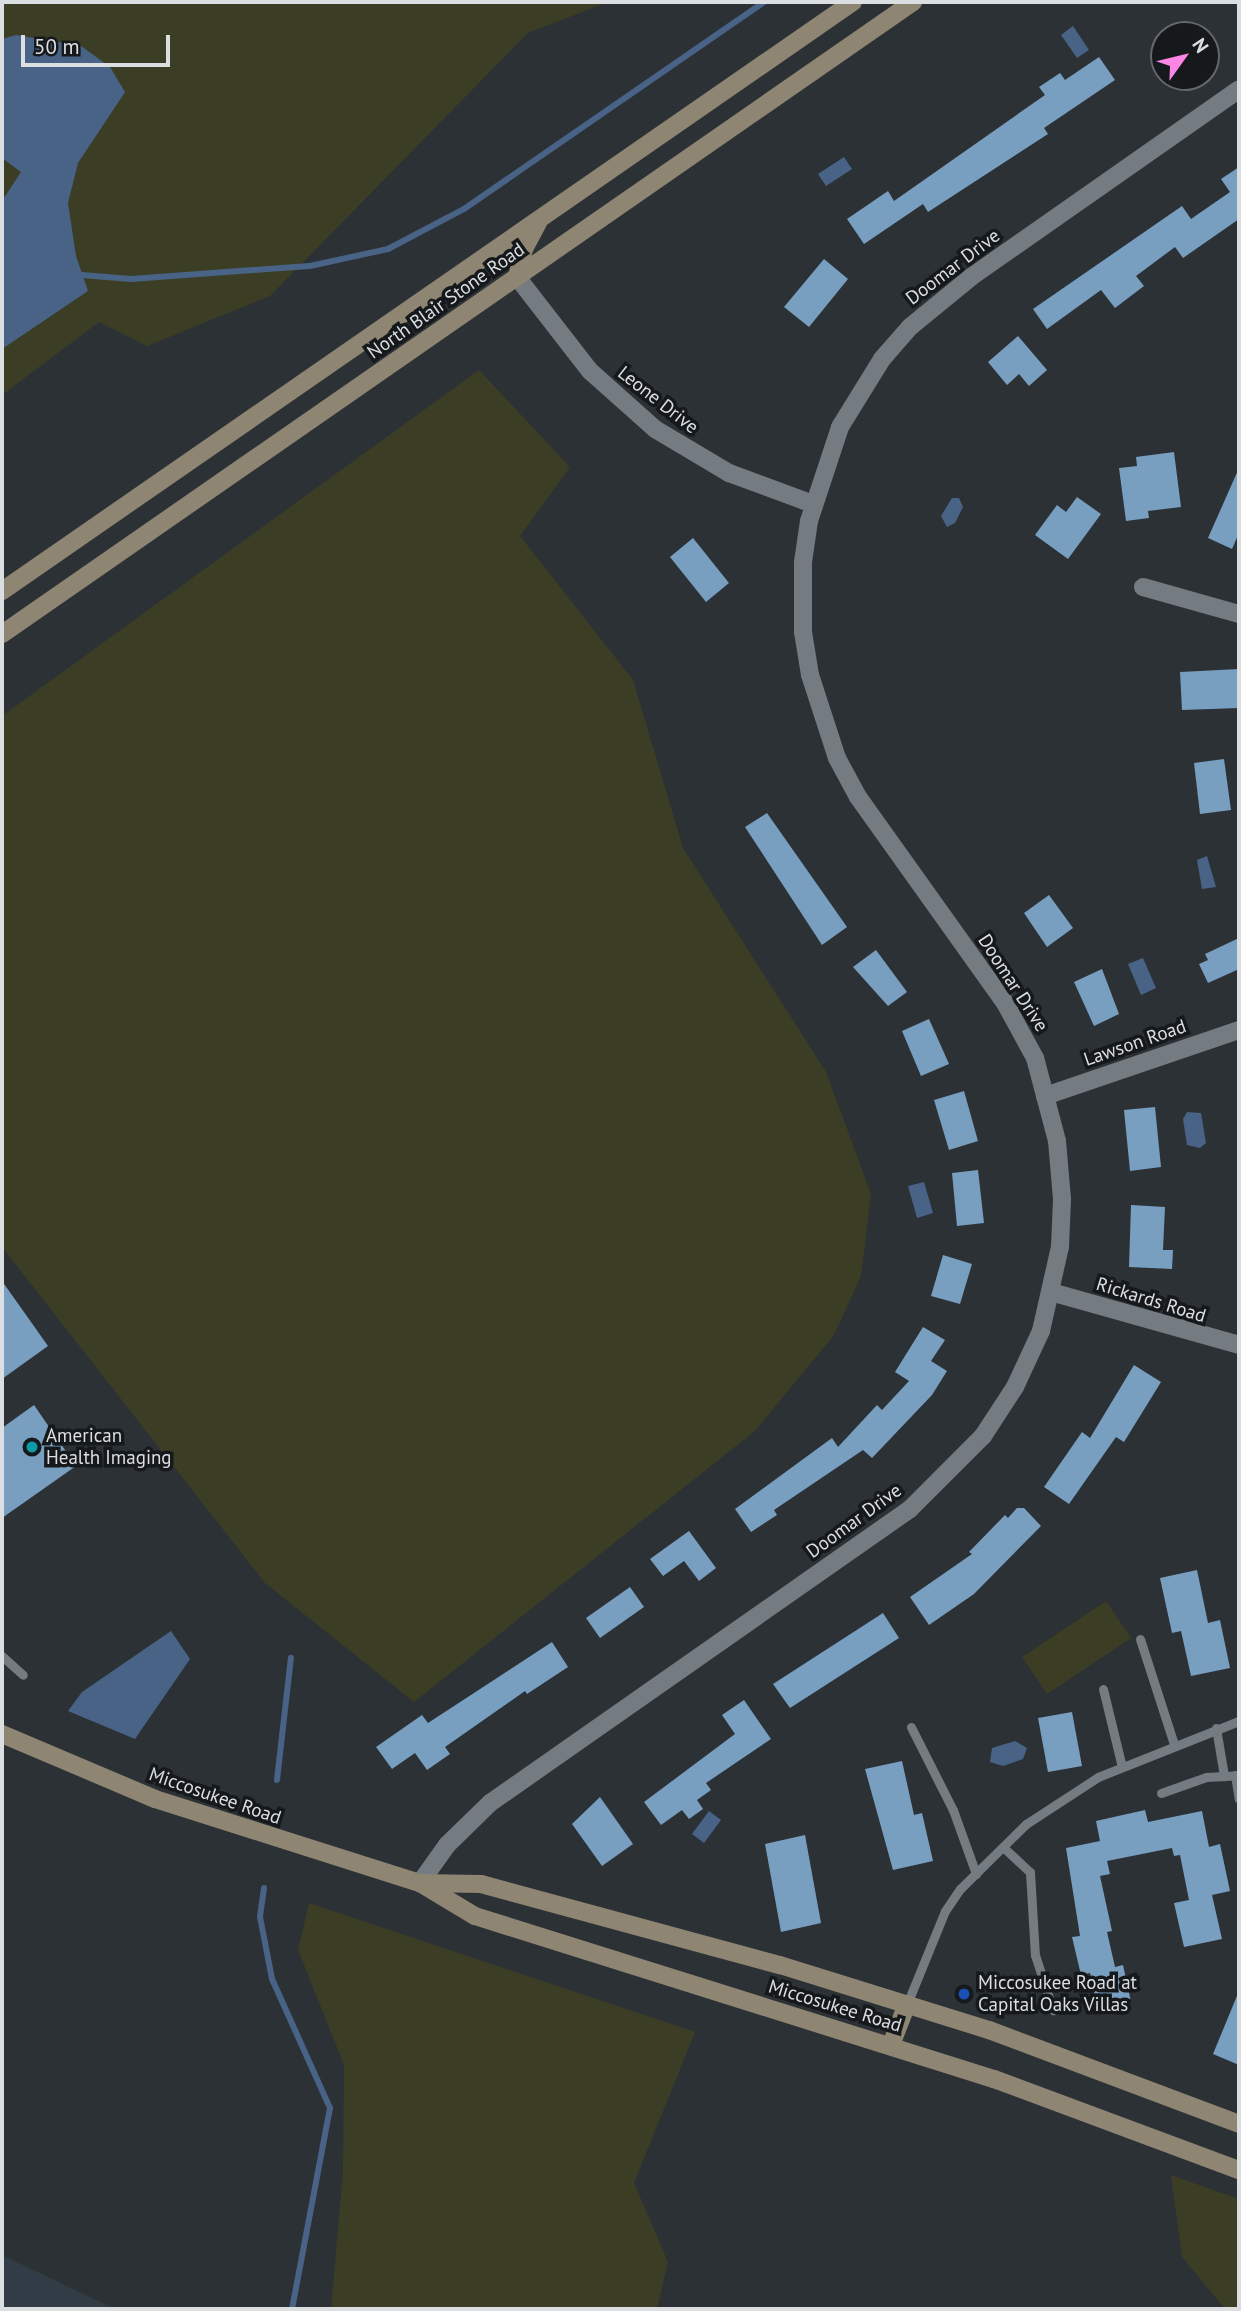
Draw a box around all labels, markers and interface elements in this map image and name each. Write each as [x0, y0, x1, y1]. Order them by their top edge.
scale bar [24, 21, 173, 65]
north arrow [1150, 21, 1220, 91]
text: 50 m [34, 33, 80, 60]
text: N [1187, 33, 1214, 57]
street label: Doomar Drive [902, 224, 1004, 310]
street label: North Blair Stone Road [363, 238, 529, 364]
street label: Leone Drive [613, 361, 703, 439]
street label: Doomar Drive [973, 930, 1053, 1036]
street label: Lawson Road [1081, 1015, 1189, 1071]
street label: Rickards Road [1093, 1273, 1209, 1327]
place label: American Health Imaging [46, 1425, 172, 1469]
marker: American Health Imaging [24, 1439, 40, 1455]
street label: Doomar Drive [802, 1479, 906, 1563]
street label: Miccosukee Road [146, 1763, 284, 1829]
place label: Miccosukee Road at Capital Oaks Villas [978, 1972, 1137, 2016]
street label: Miccosukee Road [766, 1975, 904, 2037]
marker: Miccosukee Road at Capital Oaks Villas [956, 1986, 972, 2002]

